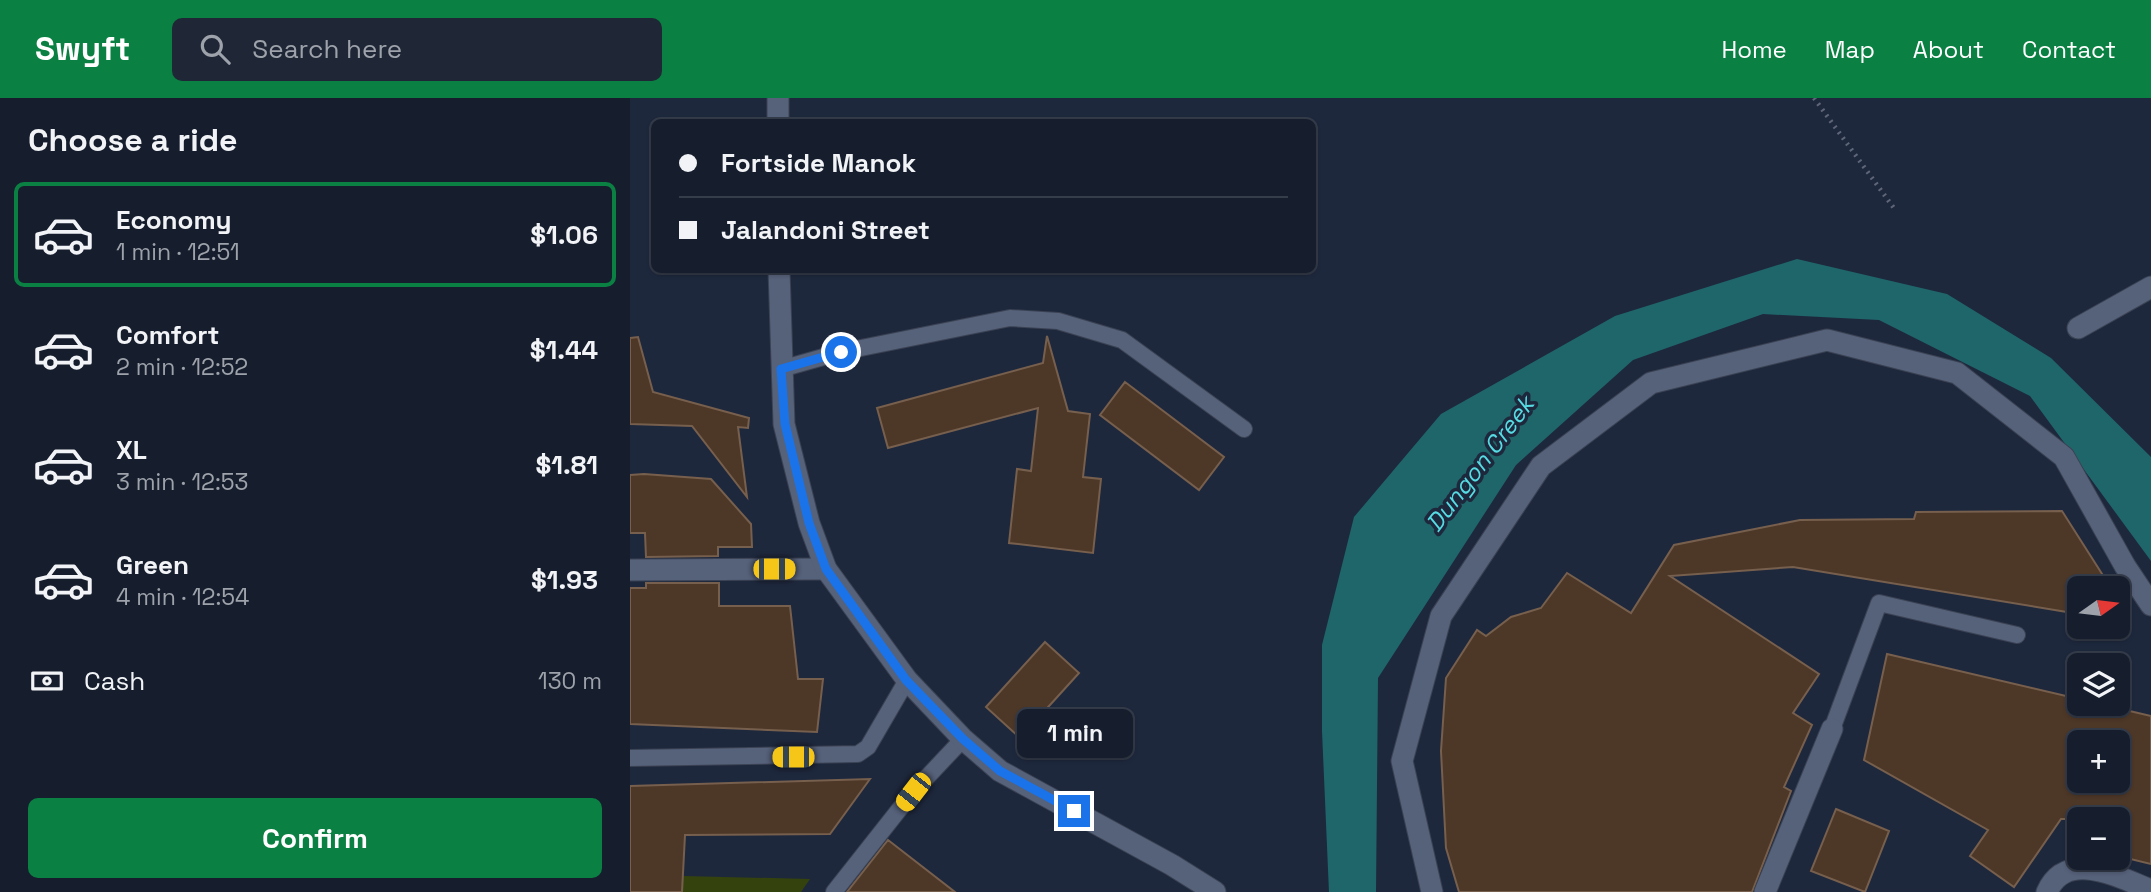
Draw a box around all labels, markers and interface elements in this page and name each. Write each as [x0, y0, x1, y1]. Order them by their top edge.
search box [172, 18, 662, 81]
text: Swyft [35, 28, 130, 70]
icon: search [196, 30, 234, 68]
text: Search here [252, 32, 402, 66]
text: Home [1721, 34, 1787, 65]
text: Map [1825, 34, 1875, 65]
text: About [1913, 34, 1984, 65]
text: Contact [2022, 34, 2116, 65]
text: Choose a ride [28, 120, 238, 160]
text: Fortside Manok [721, 146, 916, 180]
icon: car [32, 203, 95, 266]
text: Economy [116, 203, 232, 237]
text: Jalandoni Street [721, 213, 930, 247]
text: $1.06 [530, 218, 598, 252]
text: 1 min · 12:51 [116, 237, 240, 267]
icon: car [32, 318, 95, 381]
text: Comfort [116, 318, 219, 352]
text: $1.44 [530, 333, 598, 367]
route start [825, 336, 857, 368]
text: 2 min · 12:52 [116, 352, 248, 382]
water label: Dungon Creek [1419, 387, 1543, 538]
icon: car [32, 433, 95, 496]
text: XL [116, 433, 147, 467]
text: $1.81 [535, 448, 598, 482]
text: 3 min · 12:53 [116, 467, 248, 497]
icon: car [32, 548, 95, 611]
text: Green [116, 548, 189, 582]
car [754, 559, 796, 580]
text: $1.93 [531, 563, 598, 597]
north arrow [2067, 576, 2130, 639]
map controls [2067, 576, 2130, 870]
text: 4 min · 12:54 [116, 582, 249, 612]
button: layers [2067, 653, 2130, 716]
icon: cash [28, 662, 66, 700]
text: Cash [84, 664, 145, 698]
text: 130 m [538, 666, 602, 696]
callout: 1 min [1016, 710, 1132, 758]
text: 1 min [1047, 718, 1103, 748]
button: + [2067, 730, 2130, 793]
car [773, 747, 815, 768]
car [892, 769, 935, 815]
route end [1058, 795, 1090, 827]
button: Confirm [28, 798, 602, 878]
button: − [2067, 807, 2130, 870]

